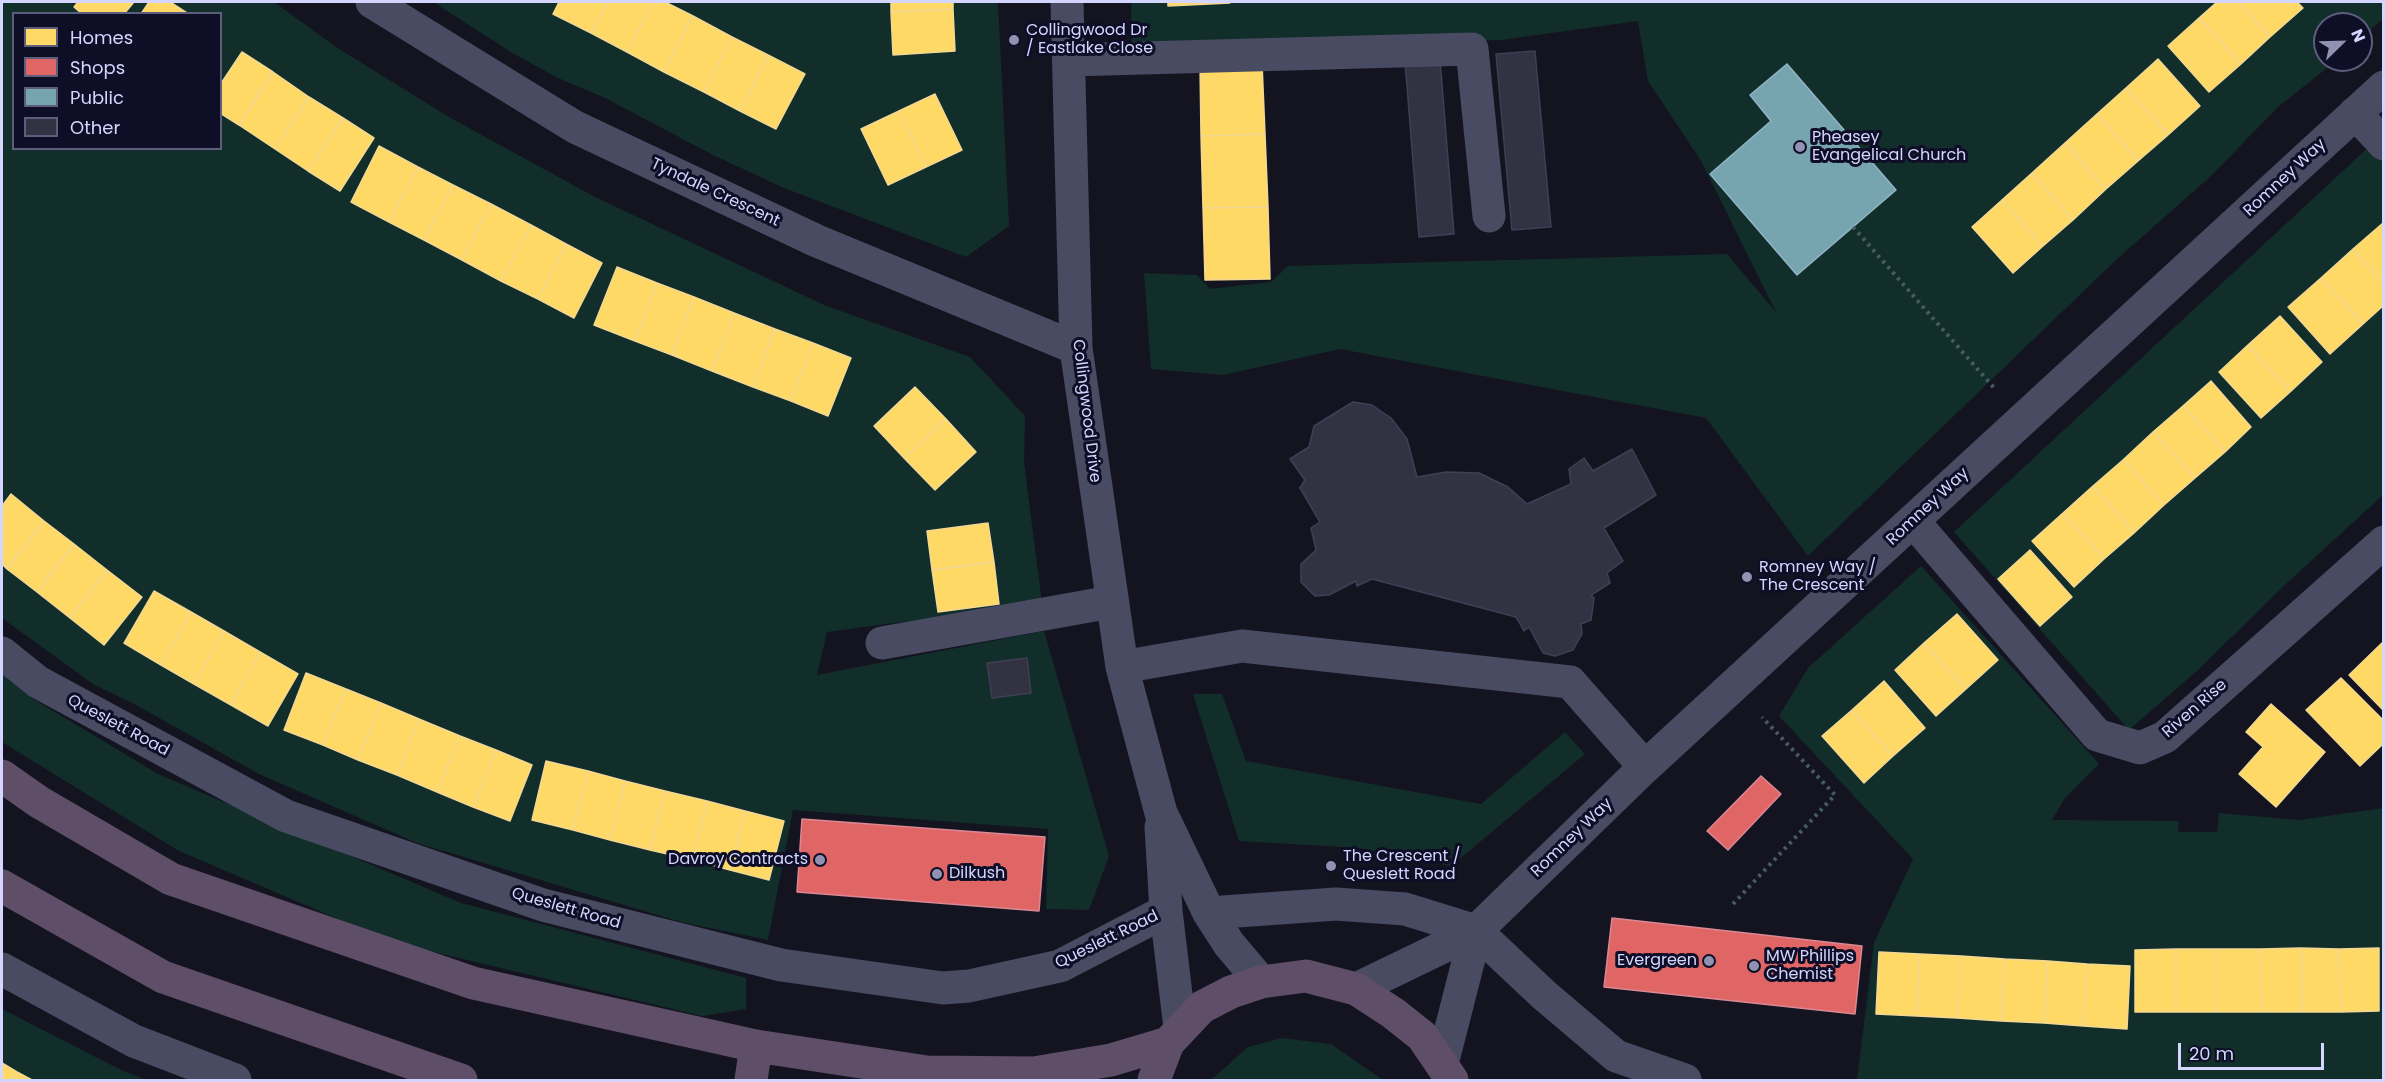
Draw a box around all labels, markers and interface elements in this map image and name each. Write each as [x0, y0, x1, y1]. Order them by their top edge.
legend [12, 12, 222, 150]
north arrow [2313, 12, 2373, 72]
place label: Collingwood Dr / Eastlake Close [1026, 21, 1153, 59]
text: Homes [70, 25, 133, 50]
text: N [2345, 26, 2371, 46]
marker: Collingwood Dr / Eastlake Close [1007, 33, 1021, 47]
text: Shops [70, 55, 125, 80]
text: Public [70, 85, 124, 110]
text: Other [70, 115, 120, 140]
place label: Pheasey Evangelical Church [1812, 128, 1966, 166]
street label: Romney Way [2240, 135, 2330, 221]
marker: Pheasey Evangelical Church [1793, 140, 1807, 154]
street label: Tyndale Crescent [648, 155, 782, 231]
street label: Collingwood Drive [1068, 338, 1104, 484]
street label: Romney Way [1883, 464, 1973, 550]
place label: Romney Way / The Crescent [1759, 558, 1876, 596]
marker: Romney Way / The Crescent [1740, 570, 1754, 584]
street label: Riven Rise [2159, 676, 2231, 742]
street label: Queslett Road [64, 691, 172, 761]
street label: Romney Way [1527, 795, 1617, 881]
place label: The Crescent / Queslett Road [1343, 847, 1460, 885]
place label: Davroy Contracts [668, 850, 808, 870]
marker: Davroy Contracts [813, 853, 827, 867]
marker: The Crescent / Queslett Road [1324, 859, 1338, 873]
place label: Dilkush [949, 864, 1005, 884]
marker: Dilkush [930, 867, 944, 881]
street label: Queslett Road [509, 884, 623, 934]
street label: Queslett Road [1052, 907, 1162, 973]
place label: MW Phillips Chemist [1766, 947, 1854, 985]
place label: Evergreen [1617, 951, 1697, 971]
marker: Evergreen [1702, 954, 1716, 968]
marker: MW Phillips Chemist [1747, 959, 1761, 973]
scale bar [2181, 1031, 2326, 1069]
text: 20 m [2189, 1041, 2234, 1066]

